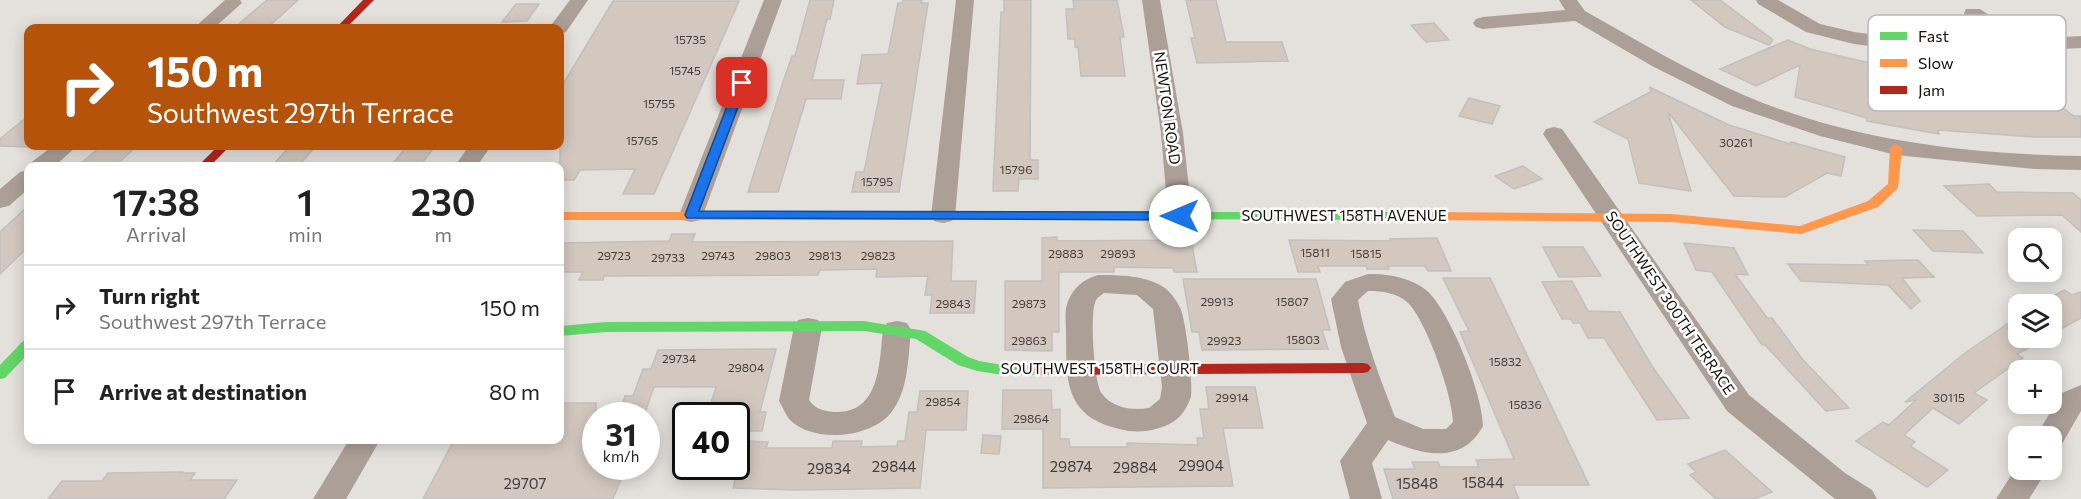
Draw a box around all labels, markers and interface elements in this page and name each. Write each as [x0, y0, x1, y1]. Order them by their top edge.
legend [1868, 15, 2066, 111]
text: Fast [1918, 26, 1949, 45]
house number: 15735 [674, 32, 706, 46]
text: 150 m [147, 44, 263, 96]
icon: right [48, 48, 126, 126]
street label: NEWTON ROAD [1151, 50, 1185, 166]
text: Slow [1918, 53, 1954, 72]
pin [716, 57, 767, 108]
house number: 15745 [669, 63, 701, 77]
icon: arrive [725, 66, 758, 99]
text: Jam [1918, 80, 1945, 99]
text: Southwest 297th Terrace [147, 96, 454, 129]
house number: 15755 [643, 96, 675, 110]
house number: 15765 [626, 133, 658, 147]
house number: 30261 [1719, 135, 1753, 149]
house number: 15796 [1000, 162, 1032, 176]
house number: 15795 [861, 174, 893, 188]
text: 17:38 [112, 179, 200, 223]
text: 1 [297, 179, 313, 223]
text: 230 [411, 179, 476, 223]
position arrow [1148, 184, 1212, 248]
street label: SOUTHWEST 158TH AVENUE [1241, 206, 1447, 224]
street label: SOUTHWEST 300TH TERRACE [1603, 207, 1739, 398]
text: Arrival [126, 222, 186, 246]
text: min [288, 222, 322, 246]
text: m [434, 222, 452, 246]
map controls [2008, 228, 2062, 480]
button: search [2008, 228, 2062, 282]
house number: 15811 [1300, 245, 1330, 259]
house number: 29883 [1048, 246, 1084, 260]
house number: 29893 [1100, 246, 1136, 260]
house number: 15815 [1350, 246, 1382, 260]
house number: 29723 [597, 248, 631, 262]
house number: 29743 [701, 248, 735, 262]
house number: 29803 [755, 248, 791, 262]
house number: 29813 [808, 248, 842, 262]
house number: 29823 [861, 248, 895, 262]
house number: 29733 [651, 250, 685, 264]
text: Turn right [99, 282, 200, 309]
icon: right [48, 291, 81, 324]
text: 150 m [480, 294, 540, 321]
house number: 29913 [1200, 294, 1234, 308]
house number: 15807 [1275, 294, 1309, 308]
button: layers [2008, 294, 2062, 348]
house number: 29843 [935, 296, 971, 310]
house number: 29873 [1012, 296, 1046, 310]
text: Southwest 297th Terrace [99, 309, 326, 333]
house number: 15803 [1286, 332, 1320, 346]
house number: 29863 [1011, 333, 1047, 347]
house number: 29923 [1207, 333, 1241, 347]
house number: 29734 [662, 351, 696, 365]
house number: 15832 [1489, 354, 1522, 368]
street label: SOUTHWEST 158TH COURT [1001, 359, 1200, 377]
house number: 29804 [728, 360, 764, 374]
button: + [2008, 360, 2062, 414]
icon: arrive [48, 375, 81, 408]
text: Arrive at destination [99, 378, 307, 405]
text: 80 m [489, 378, 540, 405]
house number: 29914 [1215, 390, 1249, 404]
house number: 30115 [1933, 390, 1965, 404]
house number: 29854 [925, 394, 961, 408]
house number: 15836 [1508, 397, 1542, 411]
speed limit sign: 40 [672, 402, 750, 480]
house number: 29864 [1013, 411, 1049, 425]
text: 31 [605, 415, 637, 452]
button: − [2008, 426, 2062, 480]
text: km/h [603, 447, 639, 465]
house number: 29904 [1178, 456, 1224, 474]
house number: 29844 [872, 457, 916, 475]
house number: 29874 [1050, 457, 1092, 475]
house number: 29884 [1113, 458, 1157, 476]
house number: 29834 [807, 459, 851, 477]
house number: 15844 [1462, 473, 1504, 491]
house number: 29707 [504, 474, 546, 492]
house number: 15848 [1396, 474, 1438, 492]

